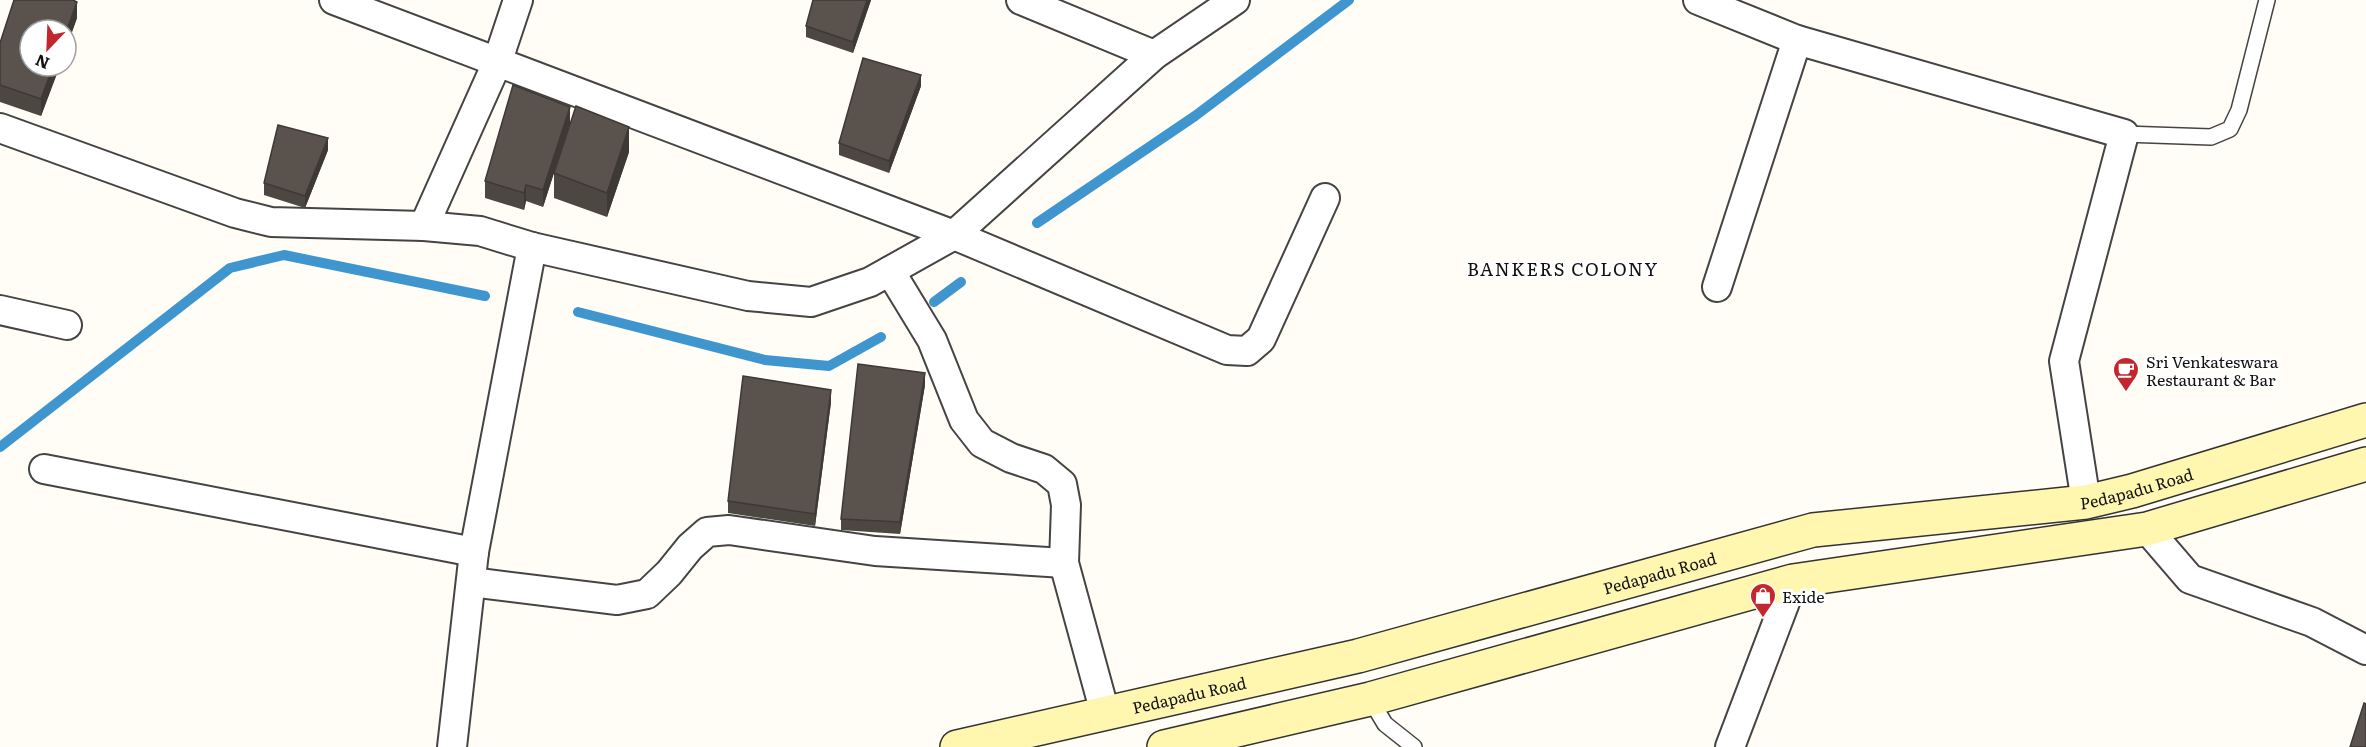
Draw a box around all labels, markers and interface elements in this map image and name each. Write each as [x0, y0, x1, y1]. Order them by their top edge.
north arrow [18, 18, 78, 78]
text: N [31, 49, 53, 76]
district label: BANKERS COLONY [1467, 255, 1659, 282]
place label: Sri Venkateswara Restaurant & Bar [2146, 349, 2279, 391]
cafe icon: Sri Venkateswara Restaurant & Bar [2111, 355, 2141, 393]
street label: Pedapadu Road [2079, 461, 2196, 515]
street label: Pedapadu Road [1600, 545, 1719, 600]
shop icon: Exide [1748, 581, 1778, 619]
place label: Exide [1782, 584, 1825, 608]
street label: Pedapadu Road [1130, 670, 1249, 719]

